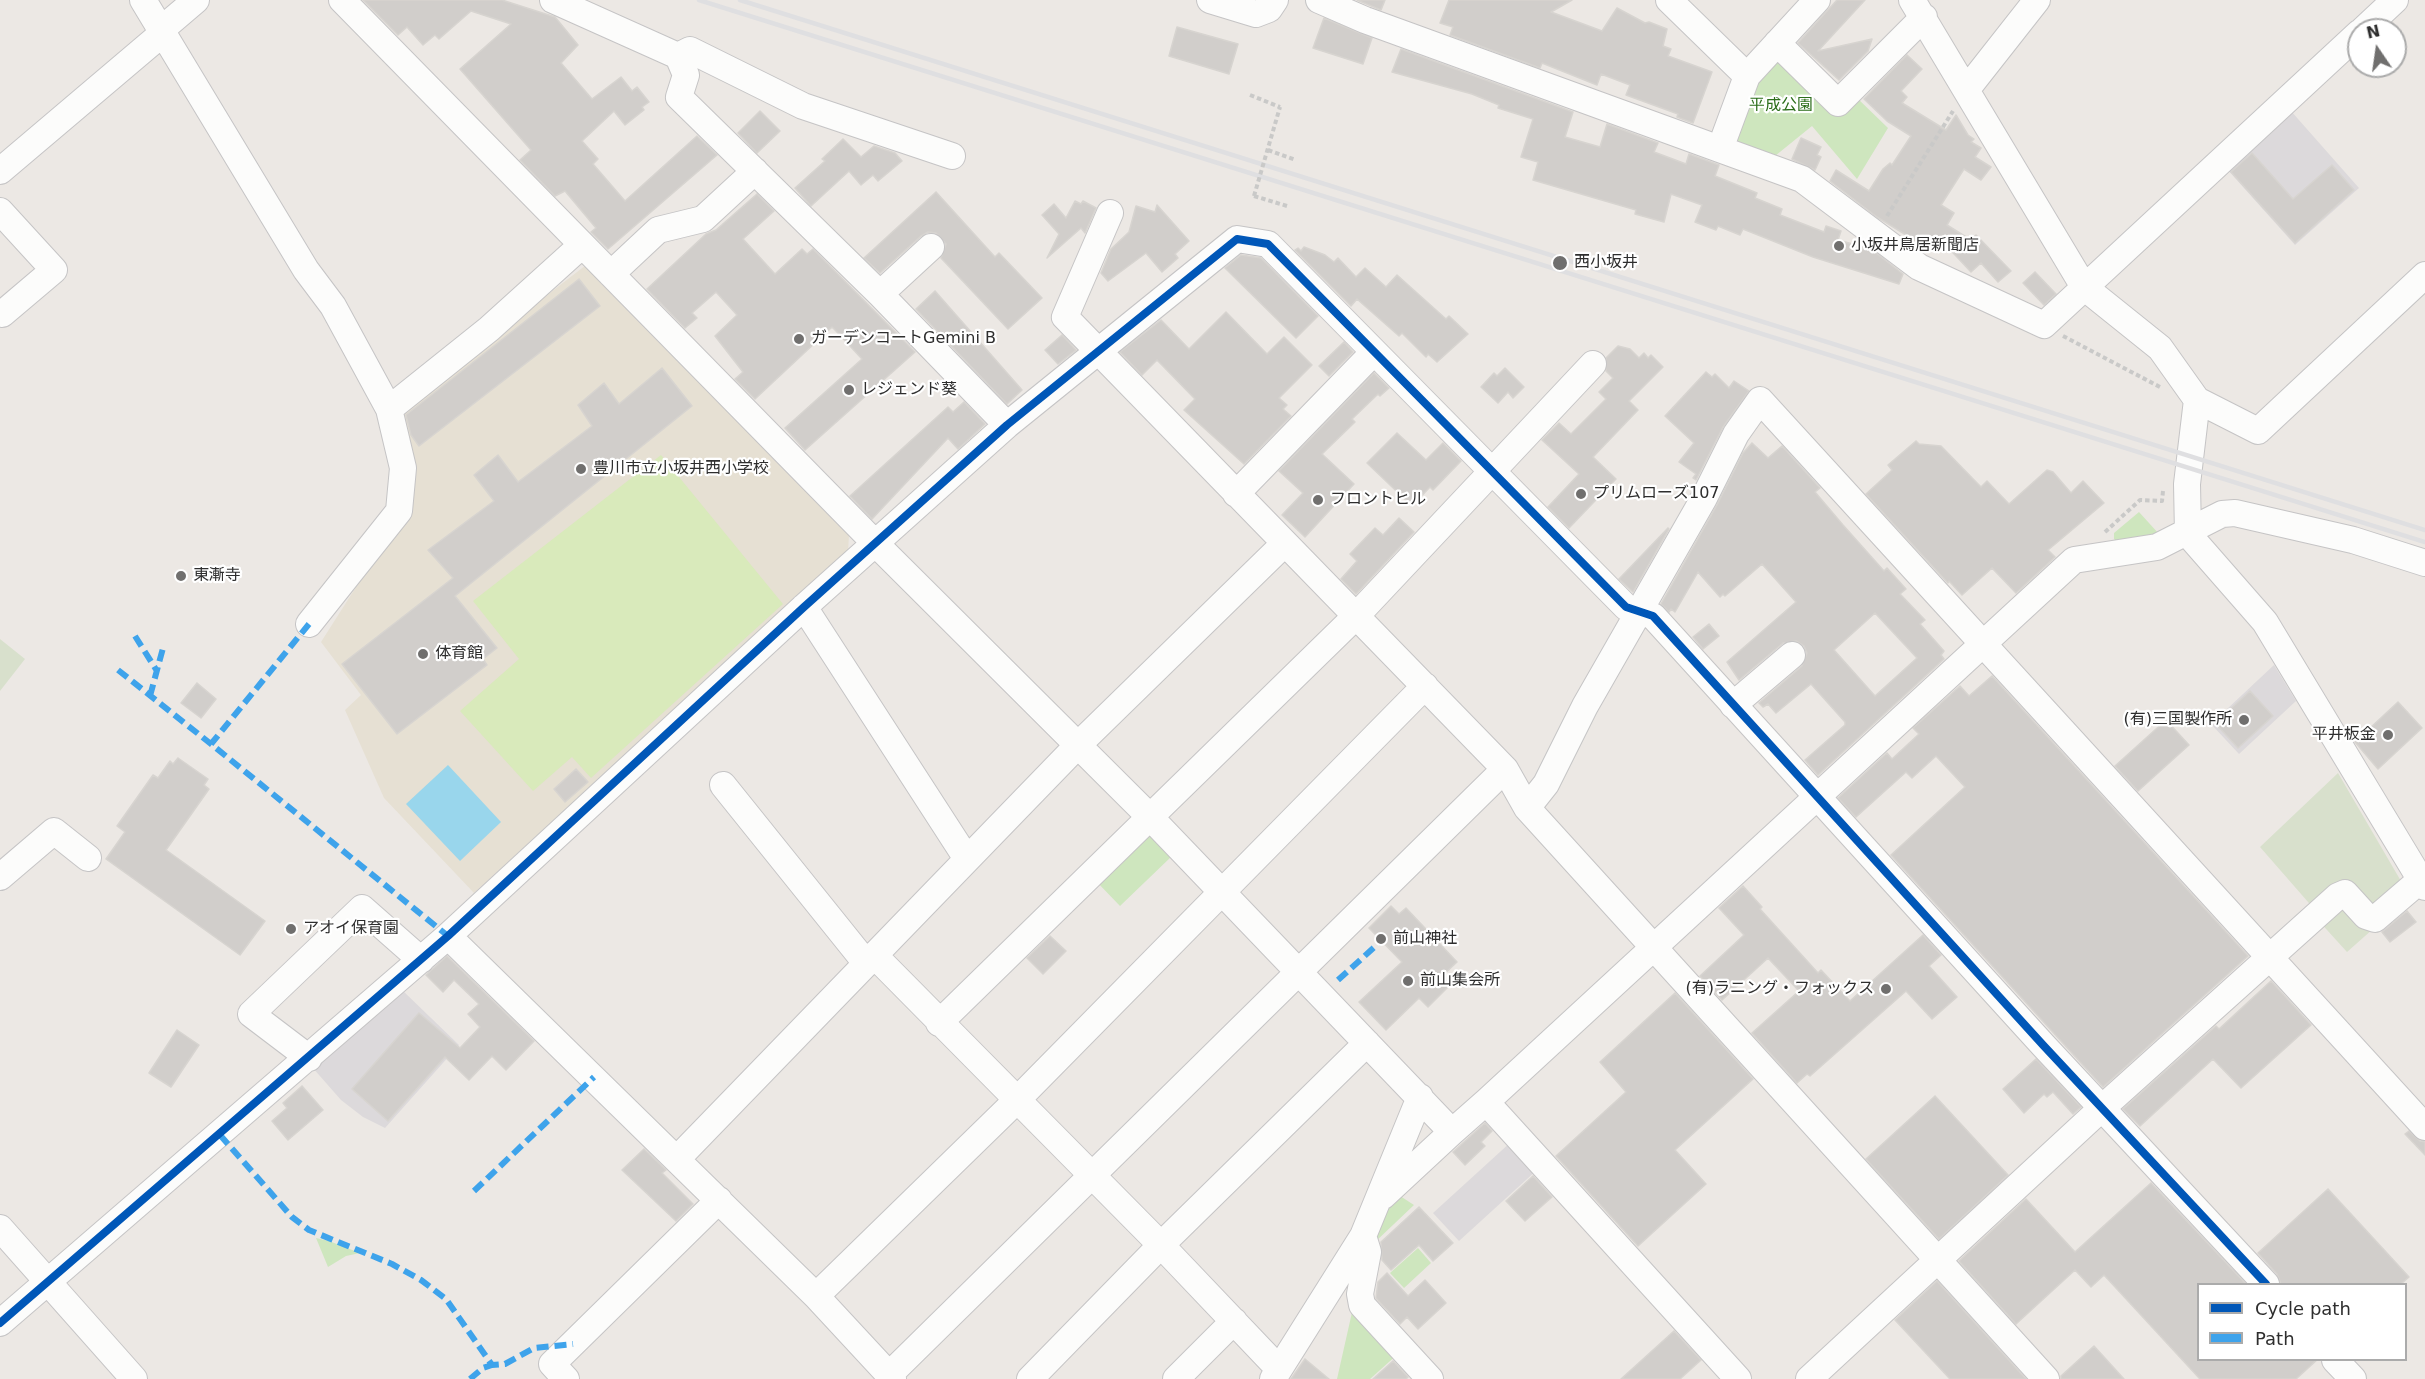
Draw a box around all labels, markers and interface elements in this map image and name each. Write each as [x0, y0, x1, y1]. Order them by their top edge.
north arrow [2347, 18, 2407, 78]
text: N [2365, 21, 2382, 43]
park label: 平成公園 [1749, 96, 1813, 116]
place label: 小坂井鳥居新聞店 [1851, 236, 1979, 256]
marker: 小坂井鳥居新聞店 [1832, 239, 1846, 253]
place label: 西小坂井 [1574, 253, 1638, 273]
marker: 西小坂井 [1551, 254, 1569, 272]
place label: ガーデンコートGemini B [811, 329, 996, 349]
marker: ガーデンコートGemini B [792, 332, 806, 346]
place label: レジェンド葵 [861, 380, 957, 400]
marker: レジェンド葵 [842, 383, 856, 397]
place label: 豊川市立小坂井西小学校 [593, 459, 769, 479]
marker: 豊川市立小坂井西小学校 [574, 462, 588, 476]
place label: プリムローズ107 [1593, 484, 1720, 504]
marker: プリムローズ107 [1574, 487, 1588, 501]
place label: フロントヒル [1330, 490, 1426, 510]
marker: フロントヒル [1311, 493, 1325, 507]
place label: 東漸寺 [193, 566, 241, 586]
marker: 東漸寺 [174, 569, 188, 583]
place label: 体育館 [435, 644, 483, 664]
marker: 体育館 [416, 647, 430, 661]
place label: (有)三国製作所 [2124, 710, 2232, 730]
marker: (有)三国製作所 [2237, 713, 2251, 727]
place label: 平井板金 [2312, 725, 2376, 745]
marker: 平井板金 [2381, 728, 2395, 742]
place label: アオイ保育園 [303, 919, 399, 939]
marker: アオイ保育園 [284, 922, 298, 936]
place label: 前山神社 [1393, 929, 1457, 949]
marker: 前山神社 [1374, 932, 1388, 946]
place label: 前山集会所 [1420, 971, 1500, 991]
marker: 前山集会所 [1401, 974, 1415, 988]
place label: (有)ラニング・フォックス [1686, 979, 1874, 999]
marker: (有)ラニング・フォックス [1879, 982, 1893, 996]
legend [2197, 1283, 2407, 1361]
text: Cycle path [2255, 1298, 2351, 1319]
text: Path [2255, 1328, 2295, 1349]

